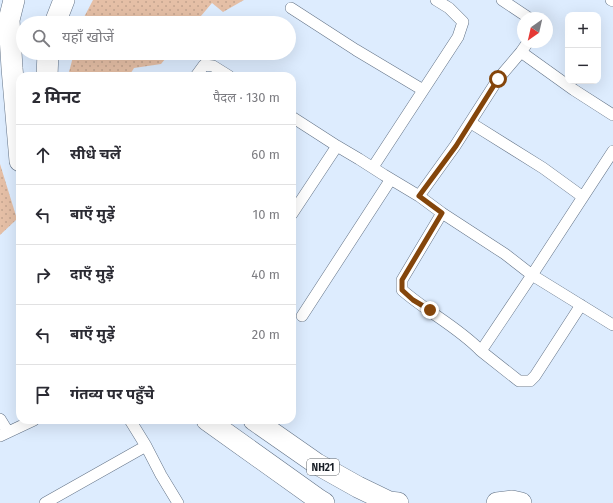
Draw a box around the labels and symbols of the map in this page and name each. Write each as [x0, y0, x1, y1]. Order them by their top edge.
north arrow [517, 12, 553, 48]
route start [489, 70, 507, 88]
route end [421, 301, 439, 319]
road number: NH21 [307, 459, 339, 475]

